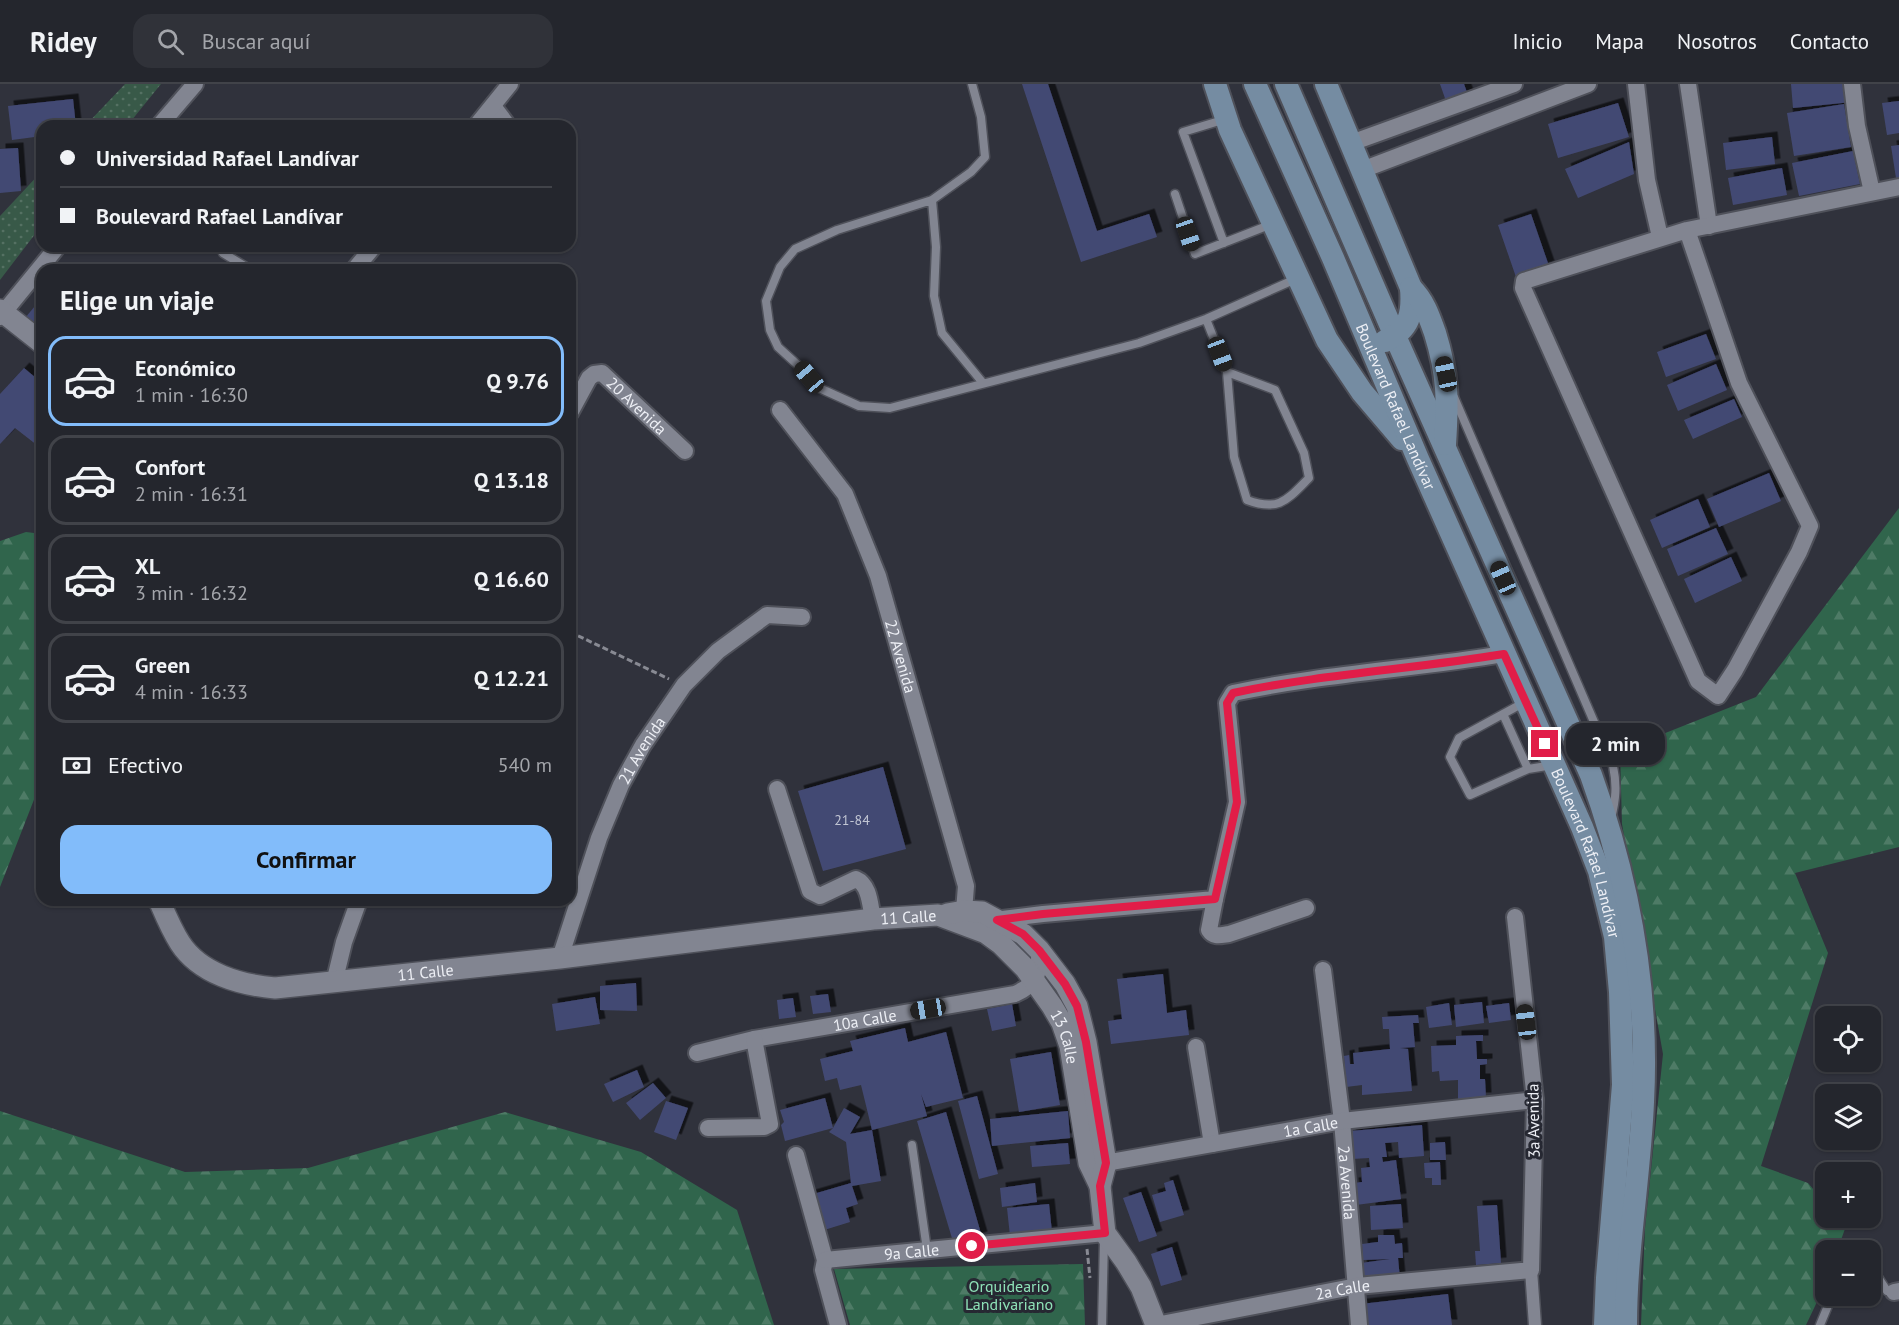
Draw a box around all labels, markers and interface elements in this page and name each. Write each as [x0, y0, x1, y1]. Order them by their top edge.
search box [133, 14, 553, 68]
text: Ridey [30, 23, 97, 60]
icon: search [154, 25, 187, 58]
text: Buscar aquí [202, 27, 310, 55]
text: Inicio [1513, 28, 1562, 55]
text: Mapa [1595, 28, 1644, 55]
text: Nosotros [1677, 28, 1757, 55]
text: Contacto [1790, 28, 1869, 55]
text: Universidad Rafael Landívar [96, 144, 359, 172]
text: Boulevard Rafael Landívar [96, 202, 343, 230]
car [1174, 214, 1202, 254]
text: Elige un viaje [60, 283, 214, 317]
street label: Boulevard Rafael Landívar [1352, 320, 1441, 493]
car [1205, 334, 1235, 374]
icon: car [63, 354, 117, 408]
text: Económico [135, 354, 236, 382]
car [1433, 355, 1459, 393]
car [791, 357, 827, 397]
text: Q 9.76 [486, 367, 549, 395]
street label: 20 Avenida [602, 373, 671, 439]
text: 1 min · 16:30 [135, 382, 248, 408]
icon: car [63, 453, 117, 507]
text: Confort [135, 453, 205, 481]
text: Q 13.18 [474, 466, 549, 494]
text: 2 min · 16:31 [135, 481, 248, 507]
icon: car [63, 552, 117, 606]
text: XL [135, 552, 160, 580]
car [1487, 558, 1519, 598]
text: Q 16.60 [474, 565, 549, 593]
text: 3 min · 16:32 [135, 580, 248, 606]
street label: 22 Avenida [881, 617, 921, 695]
icon: car [63, 651, 117, 705]
text: Green [135, 651, 190, 679]
text: Q 12.21 [474, 664, 549, 692]
text: 4 min · 16:33 [135, 679, 248, 705]
street label: 21 Avenida [614, 713, 670, 787]
callout: 2 min [1566, 723, 1665, 765]
route end [1531, 730, 1558, 757]
text: 2 min [1591, 731, 1640, 757]
icon: cash [60, 749, 93, 782]
text: Efectivo [108, 751, 183, 779]
text: 540 m [498, 752, 552, 778]
street label: Boulevard Rafael Landívar [1547, 765, 1625, 941]
house number: 21-84 [834, 811, 870, 829]
button: Confirmar [60, 825, 552, 894]
street label: 11 Calle [880, 905, 937, 929]
street label: 11 Calle [397, 959, 454, 985]
car [909, 997, 947, 1021]
car [1515, 1003, 1537, 1041]
street label: 10a Calle [831, 1005, 898, 1035]
street label: 13 Calle [1046, 1006, 1083, 1065]
map controls [1815, 1006, 1881, 1306]
button: locate [1815, 1006, 1881, 1072]
street label: 3a Avenida [1522, 1084, 1544, 1158]
button: layers [1815, 1084, 1881, 1150]
street label: 1a Calle [1282, 1112, 1340, 1141]
street label: 2a Avenida [1334, 1145, 1360, 1221]
button: + [1815, 1162, 1881, 1228]
route start [958, 1232, 985, 1259]
street label: 9a Calle [883, 1239, 940, 1264]
button: − [1815, 1240, 1881, 1306]
street label: 2a Calle [1313, 1275, 1371, 1304]
park label: Orquideario Landivariano [965, 1276, 1053, 1314]

